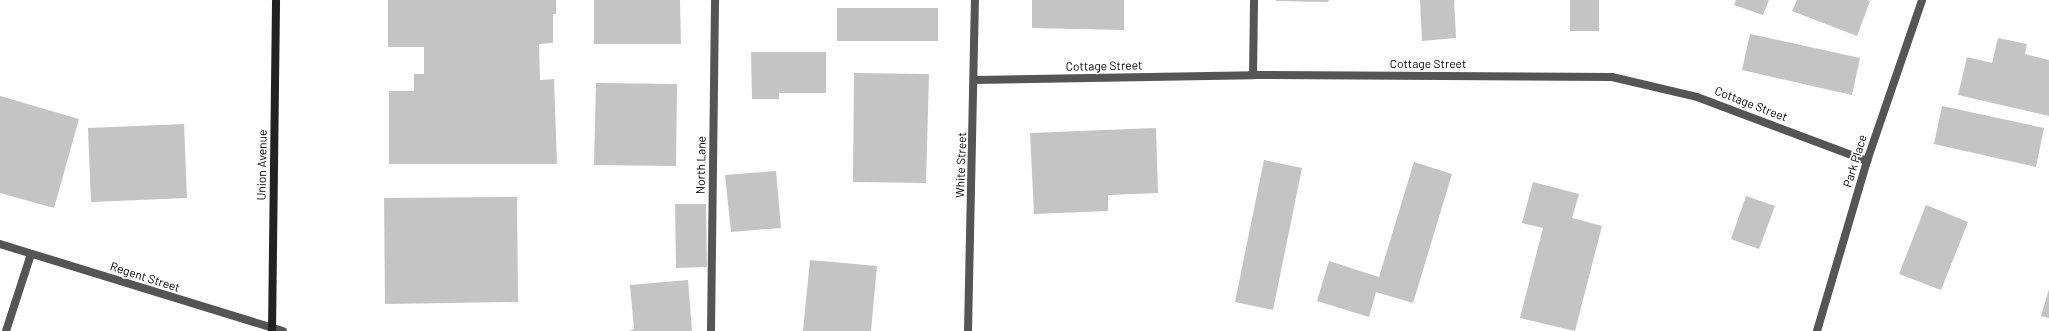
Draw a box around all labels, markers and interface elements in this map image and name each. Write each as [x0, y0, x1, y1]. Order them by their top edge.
street label: Cottage Street [1390, 57, 1466, 71]
street label: Cottage Street [1066, 58, 1142, 74]
street label: Cottage Street [1713, 84, 1789, 124]
street label: Union Avenue [254, 129, 270, 201]
street label: White Street [953, 132, 969, 198]
street label: Park Place [1840, 133, 1870, 189]
street label: North Lane [693, 136, 709, 194]
street label: Regent Street [108, 259, 182, 295]

